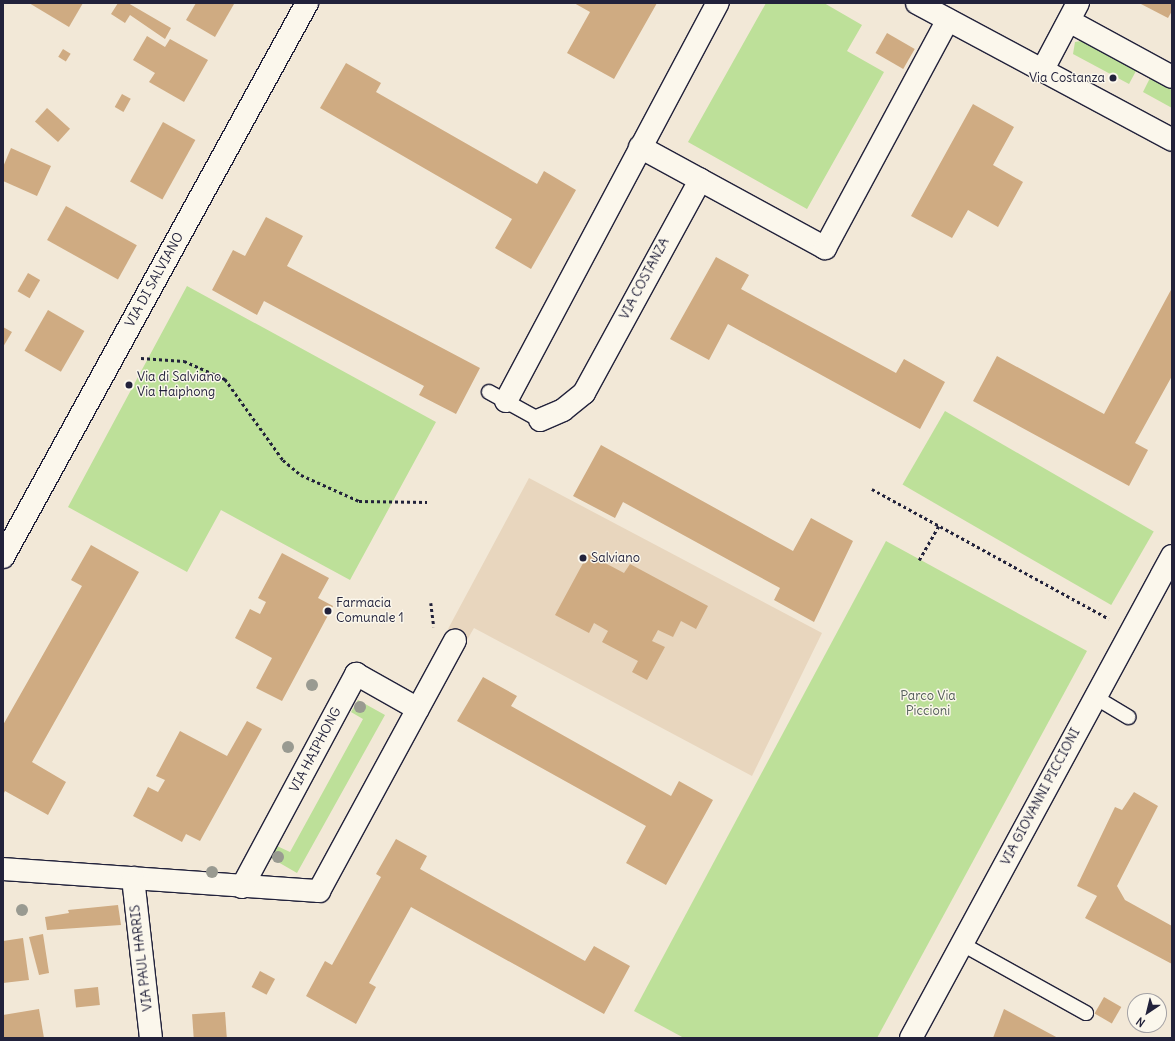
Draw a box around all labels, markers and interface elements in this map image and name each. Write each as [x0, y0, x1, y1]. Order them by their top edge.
place label: Via Costanza [1029, 70, 1105, 86]
marker: Via Costanza [1108, 73, 1118, 83]
street label: VIA DI SALVIANO [123, 230, 187, 330]
street label: VIA COSTANZA [617, 236, 673, 322]
place label: Via di Salviano Via Haiphong [137, 370, 221, 401]
marker: Via di Salviano Via Haiphong [124, 380, 134, 390]
place label: Salviano [591, 550, 640, 566]
marker: Salviano [578, 553, 588, 563]
place label: Farmacia Comunale 1 [336, 596, 404, 627]
marker: Farmacia Comunale 1 [323, 606, 333, 616]
park label: Parco Via Piccioni [900, 689, 956, 720]
street label: VIA HAIPHONG [287, 705, 345, 795]
street label: VIA GIOVANNI PICCIONI [998, 726, 1084, 868]
street label: VIA PAUL HARRIS [128, 904, 156, 1012]
north arrow [1127, 993, 1167, 1033]
text: N [1134, 1014, 1148, 1030]

